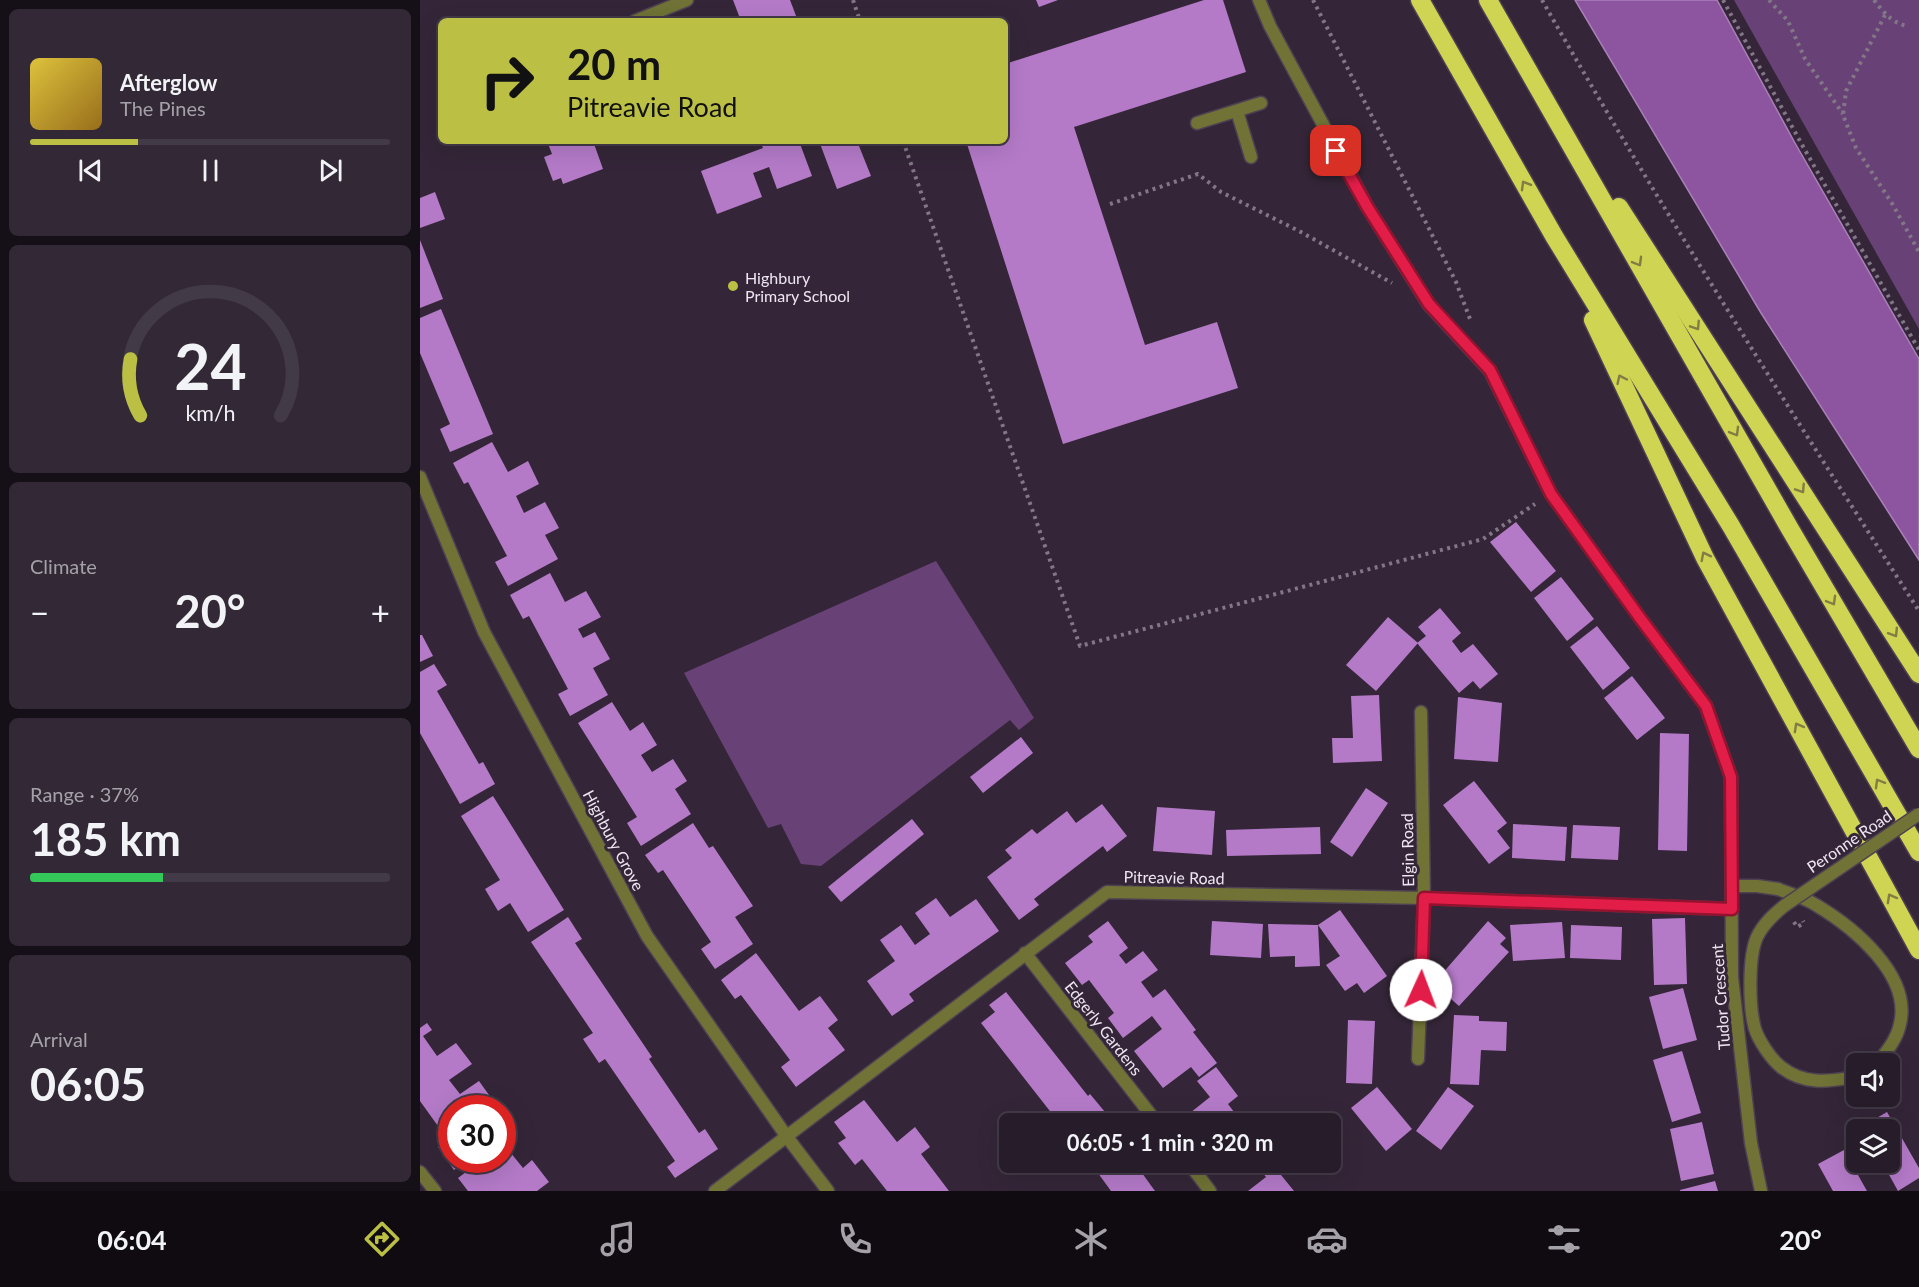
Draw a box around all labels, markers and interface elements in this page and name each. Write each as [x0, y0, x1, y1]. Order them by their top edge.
text: 20 m [567, 39, 661, 89]
icon: right [468, 42, 546, 120]
text: Afterglow [120, 69, 217, 96]
text: Pitreavie Road [567, 90, 737, 123]
text: The Pines [120, 96, 206, 120]
pin [1310, 125, 1361, 176]
icon: arrive [1319, 134, 1352, 167]
icon: previous [74, 154, 107, 187]
icon: pause [194, 154, 227, 187]
icon: next [314, 154, 347, 187]
one-way arrow [1521, 181, 1532, 191]
one-way arrow [1631, 256, 1642, 267]
place label: Highbury Primary School [745, 268, 850, 305]
marker: Highbury Primary School [726, 279, 740, 293]
one-way arrow [1688, 319, 1699, 330]
text: 24 [174, 328, 246, 403]
one-way arrow [1617, 375, 1629, 386]
text: km/h [185, 401, 235, 427]
one-way arrow [1727, 426, 1739, 436]
one-way arrow [1794, 483, 1805, 494]
one-way arrow [1700, 551, 1712, 562]
text: Climate [30, 554, 97, 578]
text: 20° [175, 584, 245, 638]
text: − [30, 592, 49, 632]
text: + [371, 592, 390, 632]
one-way arrow [1825, 595, 1836, 605]
one-way arrow [1886, 627, 1897, 638]
one-way arrow [1794, 723, 1805, 733]
one-way arrow [1875, 779, 1887, 790]
text: Range · 37% [30, 782, 139, 806]
street label: Highbury Grove [580, 786, 648, 894]
street label: Peronne Road [1803, 806, 1895, 876]
text: 185 km [30, 812, 181, 866]
street label: Elgin Road [1397, 813, 1417, 887]
street label: Pitreavie Road [1123, 867, 1225, 887]
one-way arrow [1887, 894, 1898, 904]
street label: Tudor Crescent [1707, 943, 1733, 1051]
position arrow [1389, 958, 1453, 1022]
street label: Edgerly Gardens [1061, 977, 1147, 1079]
text: Arrival [30, 1027, 88, 1051]
map controls [1846, 1053, 1900, 1173]
button: sound [1846, 1053, 1900, 1107]
text: 06:05 [30, 1057, 146, 1111]
speed limit sign: 30 [438, 1095, 516, 1173]
button: layers [1846, 1119, 1900, 1173]
text: 06:05 · 1 min · 320 m [1067, 1129, 1273, 1156]
icon: directions [361, 1218, 403, 1260]
icon: music [597, 1218, 639, 1260]
icon: phone [834, 1218, 876, 1260]
icon: climate [1070, 1218, 1112, 1260]
icon: car [1306, 1218, 1348, 1260]
icon: filters [1543, 1218, 1585, 1260]
text: 06:04 [97, 1223, 167, 1256]
text: 20° [1779, 1223, 1822, 1256]

